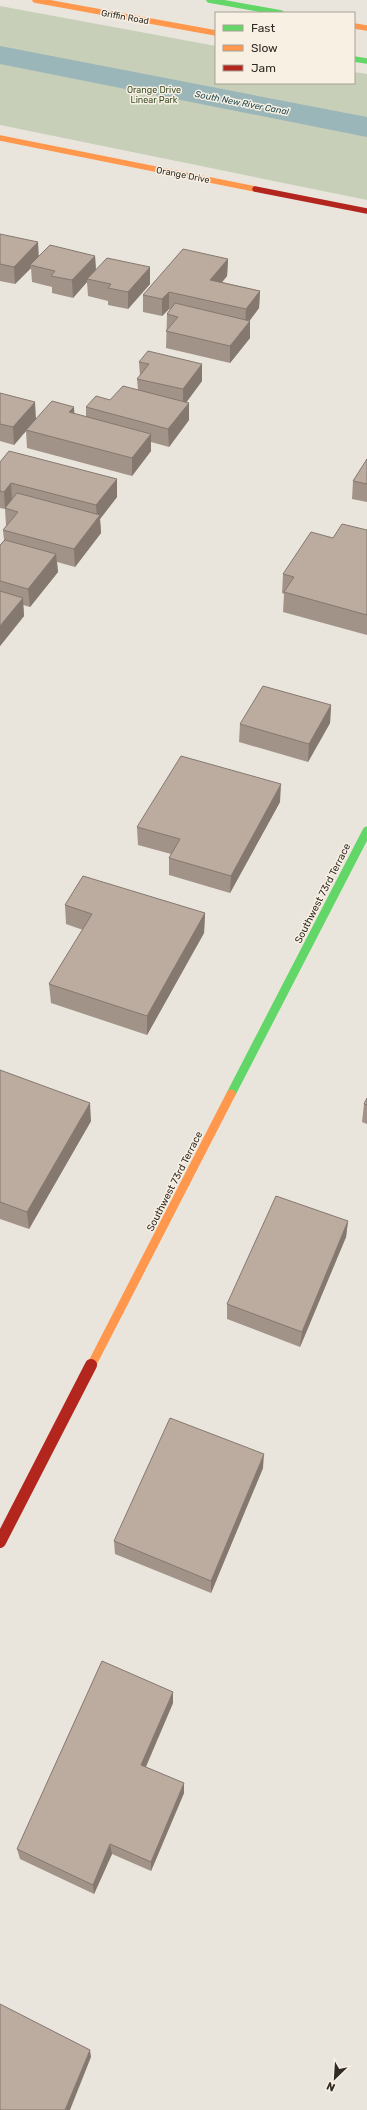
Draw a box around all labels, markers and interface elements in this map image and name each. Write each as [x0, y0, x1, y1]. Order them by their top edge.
street label: Griffin Road [100, 8, 150, 26]
legend [215, 12, 355, 84]
text: Fast [251, 21, 275, 35]
text: Slow [251, 41, 278, 55]
text: Jam [251, 61, 276, 75]
park label: Orange Drive Linear Park [127, 85, 181, 105]
water label: South New River Canal [194, 89, 291, 117]
street label: Orange Drive [155, 165, 211, 185]
street label: Southwest 73rd Terrace [292, 841, 353, 945]
street label: Southwest 73rd Terrace [144, 1129, 205, 1233]
north arrow [315, 2058, 355, 2098]
text: N [325, 2079, 337, 2094]

